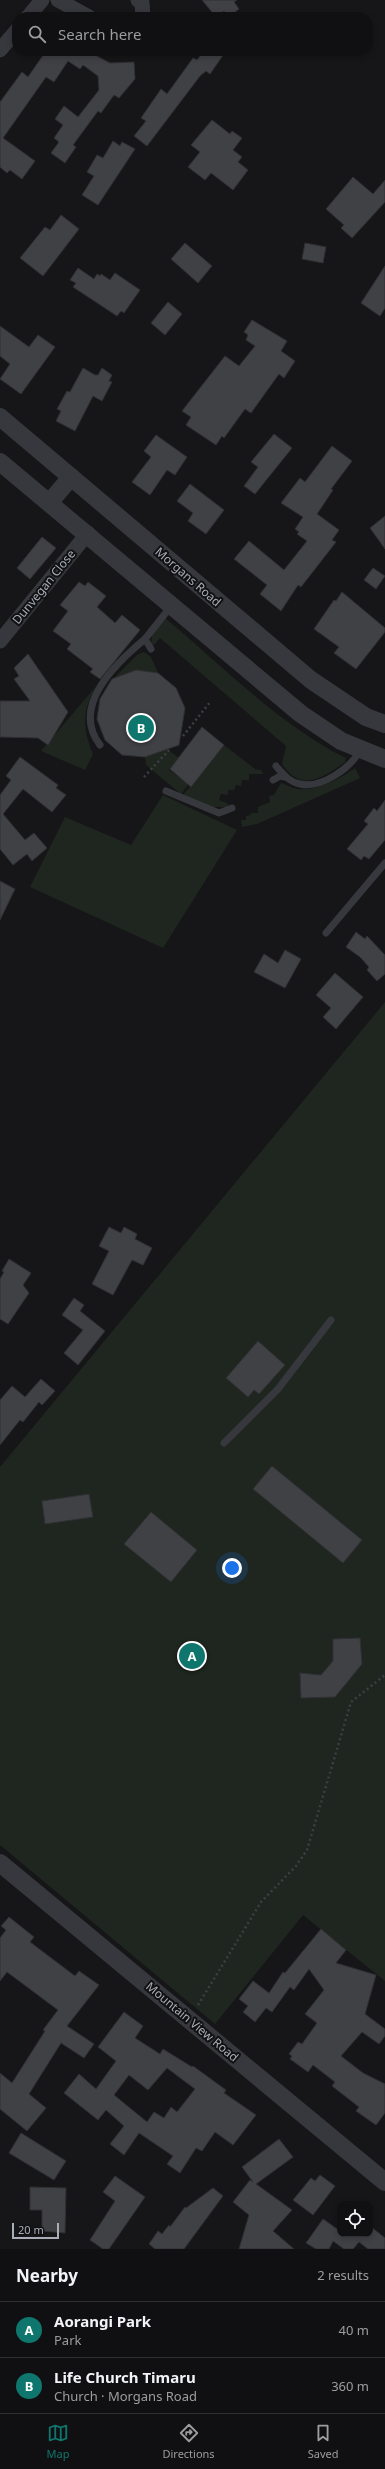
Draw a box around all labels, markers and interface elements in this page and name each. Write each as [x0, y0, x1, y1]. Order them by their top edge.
search box [12, 12, 373, 56]
icon: search [26, 23, 48, 45]
text: Search here [58, 24, 141, 44]
street label: Morgans Road [152, 543, 225, 610]
street label: Dunvegan Close [8, 546, 79, 628]
pin: B [128, 713, 154, 743]
your location [222, 1558, 242, 1578]
pin: A [179, 1641, 205, 1671]
street label: Mountain View Road [142, 1978, 242, 2065]
map controls [337, 2201, 373, 2237]
button: locate [337, 2201, 373, 2237]
scale bar [12, 2221, 59, 2240]
text: 20 m [18, 2222, 44, 2237]
text: Nearby [16, 2264, 78, 2287]
text: 2 results [317, 2266, 369, 2284]
text: Aorangi Park [54, 2311, 151, 2331]
text: A [25, 2321, 34, 2339]
text: 40 m [339, 2321, 369, 2339]
text: Park [54, 2331, 81, 2349]
text: Life Church Timaru [54, 2367, 196, 2387]
text: B [25, 2377, 33, 2395]
text: 360 m [331, 2377, 369, 2395]
text: Church · Morgans Road [54, 2387, 197, 2405]
tab: Map [47, 2422, 69, 2461]
tab: Directions [162, 2422, 215, 2461]
tab: Saved [308, 2422, 338, 2461]

